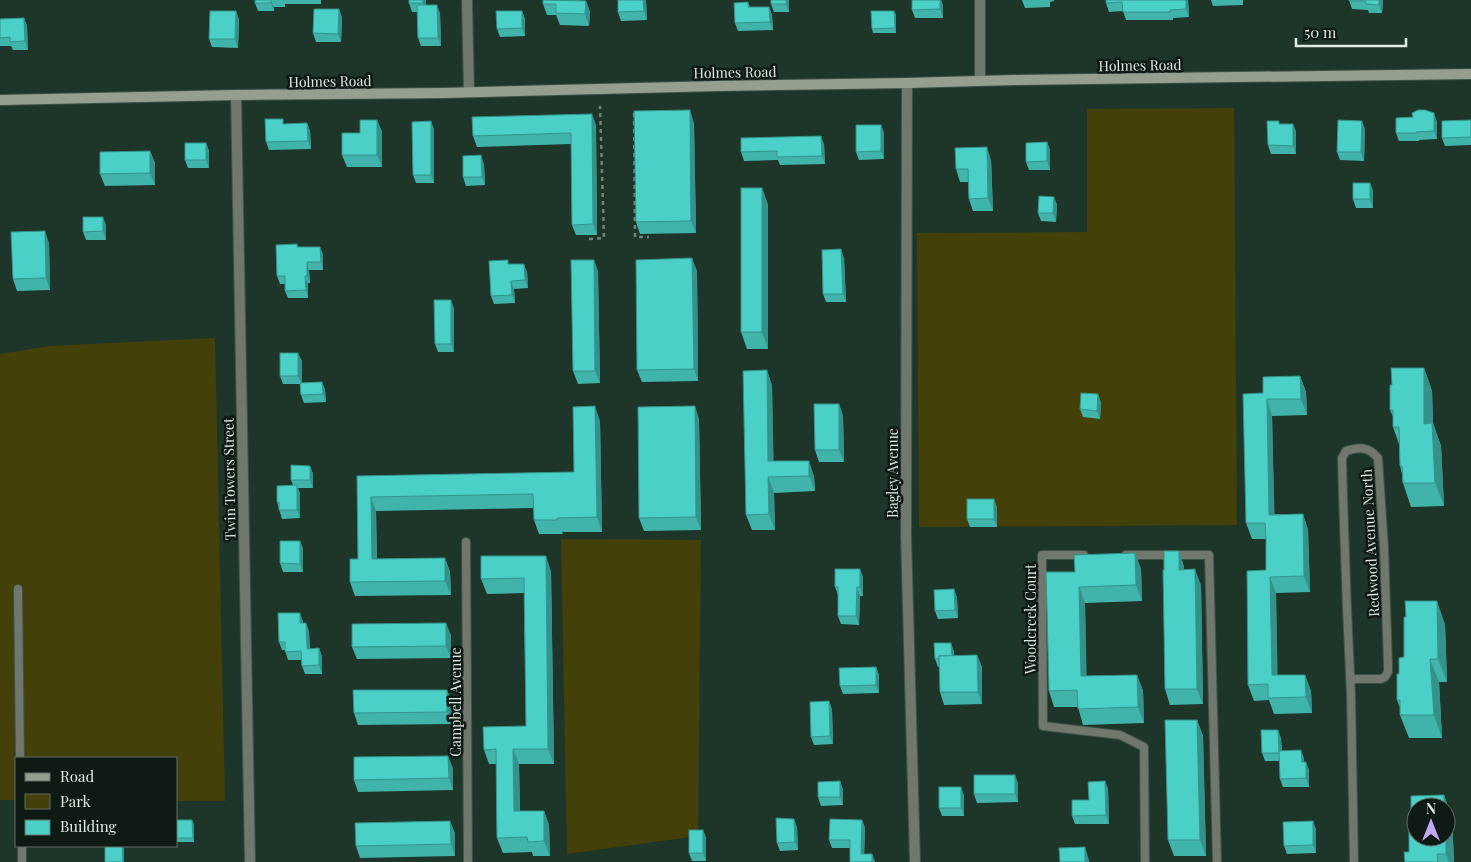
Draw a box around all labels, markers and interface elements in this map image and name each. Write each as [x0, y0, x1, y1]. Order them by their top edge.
scale bar [1296, 15, 1406, 47]
text: 50 m [1304, 22, 1337, 42]
street label: Holmes Road [1098, 55, 1182, 75]
street label: Holmes Road [693, 62, 777, 82]
street label: Holmes Road [288, 71, 372, 91]
street label: Twin Towers Street [218, 417, 240, 540]
street label: Bagley Avenue [883, 428, 902, 518]
street label: Redwood Avenue North [1357, 468, 1383, 617]
street label: Woodcreek Court [1021, 563, 1040, 675]
street label: Campbell Avenue [446, 647, 465, 757]
legend [15, 757, 178, 847]
text: Road [60, 766, 94, 786]
text: Park [60, 791, 92, 811]
north arrow [1406, 797, 1456, 847]
text: N [1426, 799, 1436, 818]
text: Building [60, 816, 117, 836]

